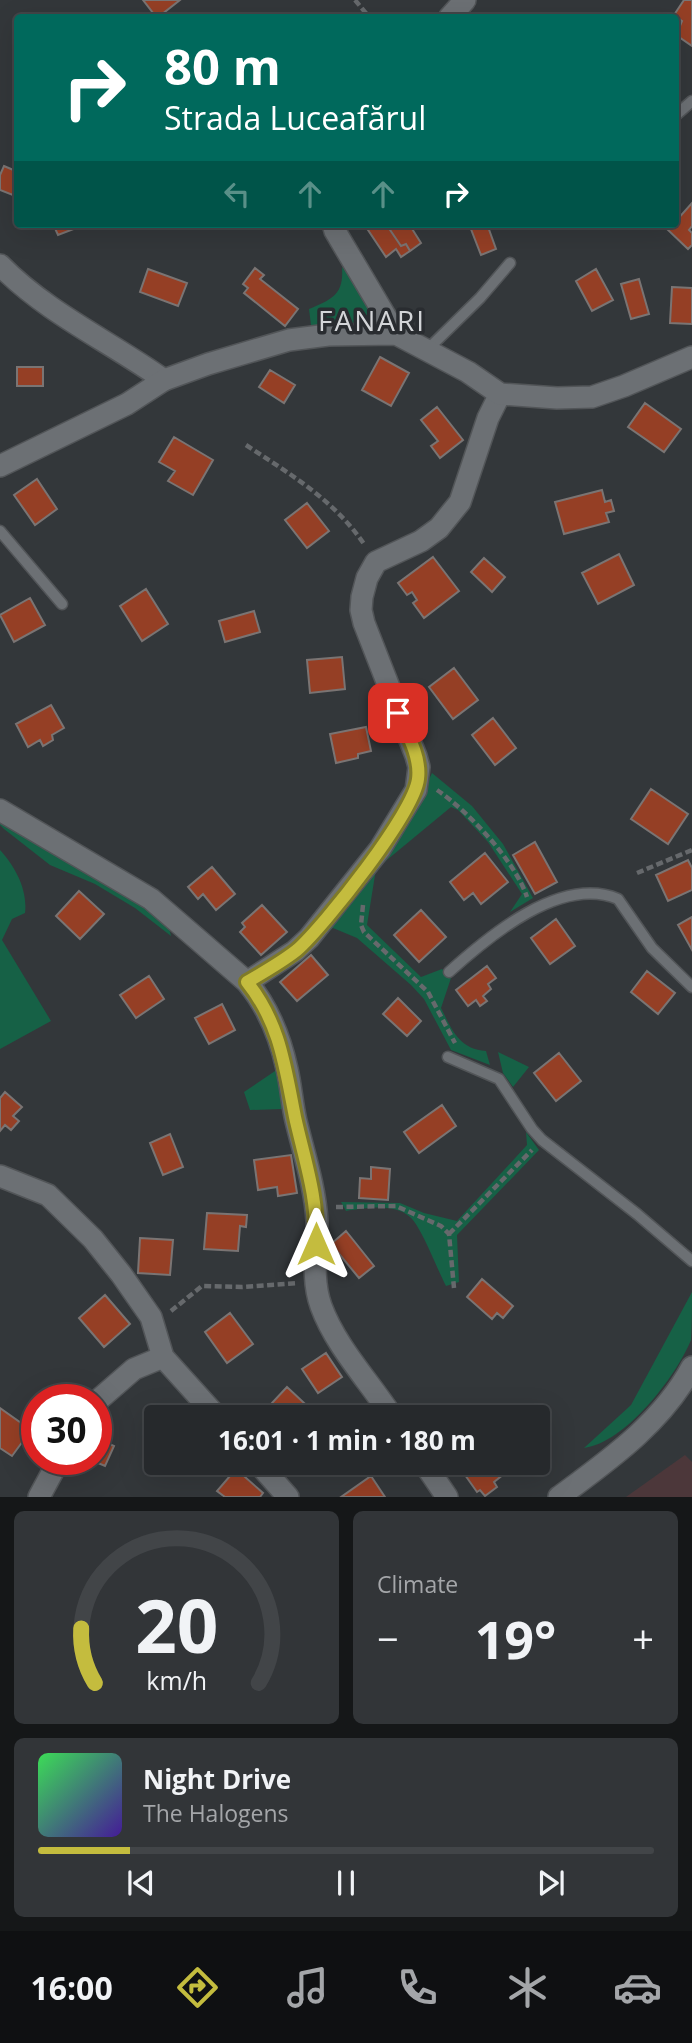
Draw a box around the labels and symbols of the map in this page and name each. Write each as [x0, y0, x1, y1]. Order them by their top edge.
district label: FANARI [318, 301, 426, 339]
pin [368, 683, 428, 743]
position arrow [279, 1207, 353, 1281]
speed limit sign: 30 [21, 1384, 112, 1475]

